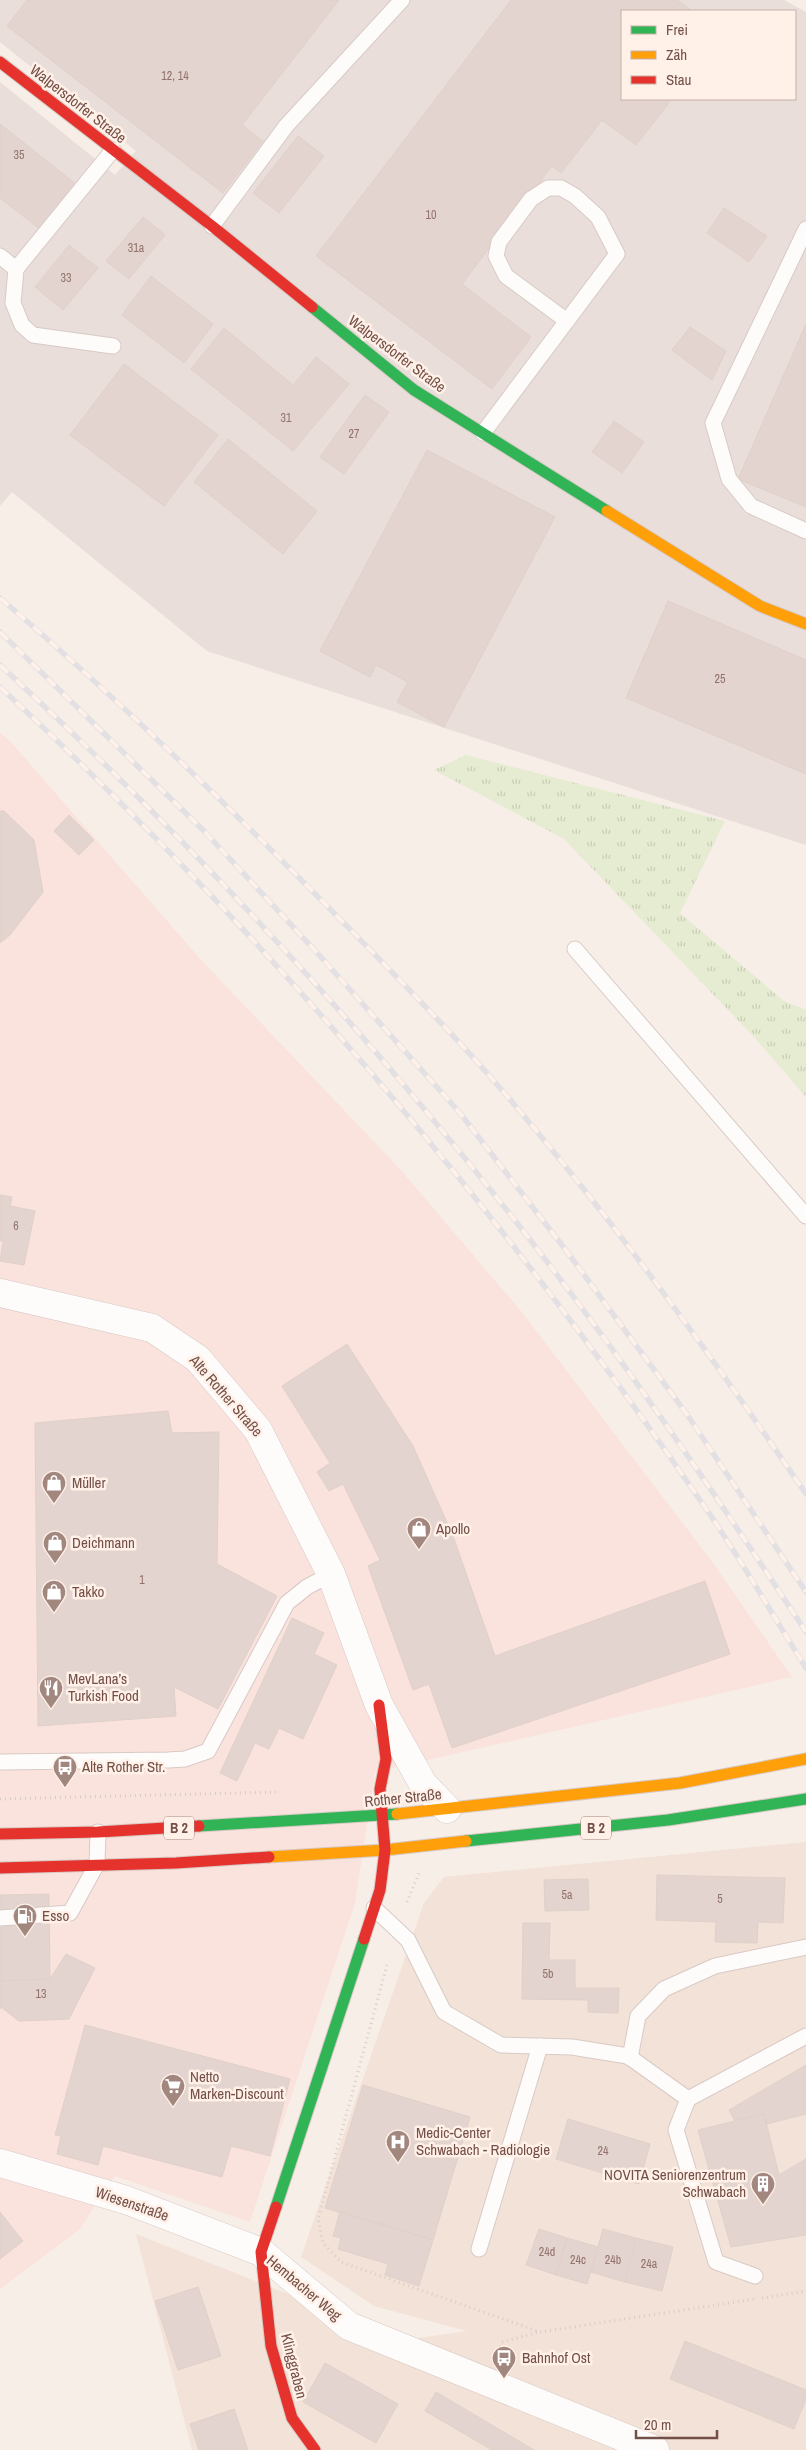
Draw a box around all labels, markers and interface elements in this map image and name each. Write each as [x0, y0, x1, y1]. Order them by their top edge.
legend [621, 10, 796, 100]
text: Frei [666, 19, 688, 40]
text: Zäh [666, 44, 687, 65]
street label: Walpersdorfer Straße [26, 59, 131, 148]
house number: 12, 14 [161, 68, 189, 84]
text: Stau [666, 69, 691, 90]
house number: 35 [14, 147, 25, 163]
house number: 10 [426, 207, 436, 223]
house number: 31a [128, 240, 145, 256]
house number: 33 [61, 270, 71, 286]
street label: Walpersdorfer Straße [344, 310, 451, 397]
house number: 31 [281, 410, 292, 426]
house number: 27 [349, 426, 360, 442]
house number: 25 [715, 671, 726, 687]
house number: 6 [13, 1218, 19, 1234]
street label: Alte Rother Straße [184, 1350, 268, 1441]
shop icon: Müller [41, 1470, 67, 1504]
place label: Müller [72, 1472, 105, 1493]
shop icon: Apollo [406, 1516, 432, 1550]
place label: Apollo [435, 1518, 470, 1539]
shop icon: Deichmann [42, 1530, 68, 1564]
place label: Deichmann [72, 1532, 135, 1553]
house number: 1 [139, 1572, 145, 1588]
shop icon: Takko [41, 1579, 67, 1613]
place label: Takko [72, 1581, 105, 1602]
place label: MevLana’s Turkish Food [68, 1668, 139, 1706]
restaurant icon: MevLana’s Turkish Food [38, 1675, 64, 1709]
bus stop icon: Alte Rother Str. [52, 1754, 78, 1788]
place label: Alte Rother Str. [81, 1756, 165, 1777]
street label: Rother Straße [363, 1783, 443, 1812]
road number: B 2 [164, 1816, 194, 1840]
road number: B 2 [581, 1816, 611, 1840]
house number: 5a [562, 1887, 573, 1903]
house number: 5 [717, 1891, 723, 1907]
fuel station icon: Esso [12, 1903, 38, 1937]
place label: Esso [42, 1905, 70, 1926]
house number: 5b [543, 1966, 553, 1982]
house number: 13 [36, 1986, 46, 2002]
place label: Netto Marken-Discount [190, 2066, 284, 2104]
supermarket icon: Netto Marken-Discount [160, 2073, 186, 2107]
place label: Medic-Center Schwabach - Radiologie [416, 2122, 550, 2160]
hospital icon: Medic-Center Schwabach - Radiologie [385, 2129, 411, 2163]
house number: 24 [598, 2143, 609, 2159]
place label: NOVITA Seniorenzentrum Schwabach [604, 2164, 746, 2202]
building icon: NOVITA Seniorenzentrum Schwabach [750, 2171, 776, 2205]
street label: Wiesenstraße [93, 2181, 172, 2226]
house number: 24d [539, 2244, 555, 2260]
street label: Hembacher Weg [262, 2250, 346, 2325]
house number: 24c [570, 2252, 586, 2268]
house number: 24b [605, 2252, 621, 2268]
house number: 24a [641, 2256, 658, 2272]
street label: Klinggraben [276, 2331, 313, 2401]
bus stop icon: Bahnhof Ost [491, 2345, 517, 2379]
place label: Bahnhof Ost [522, 2347, 591, 2368]
scale bar [636, 2408, 717, 2440]
text: 20 m [644, 2414, 671, 2435]

